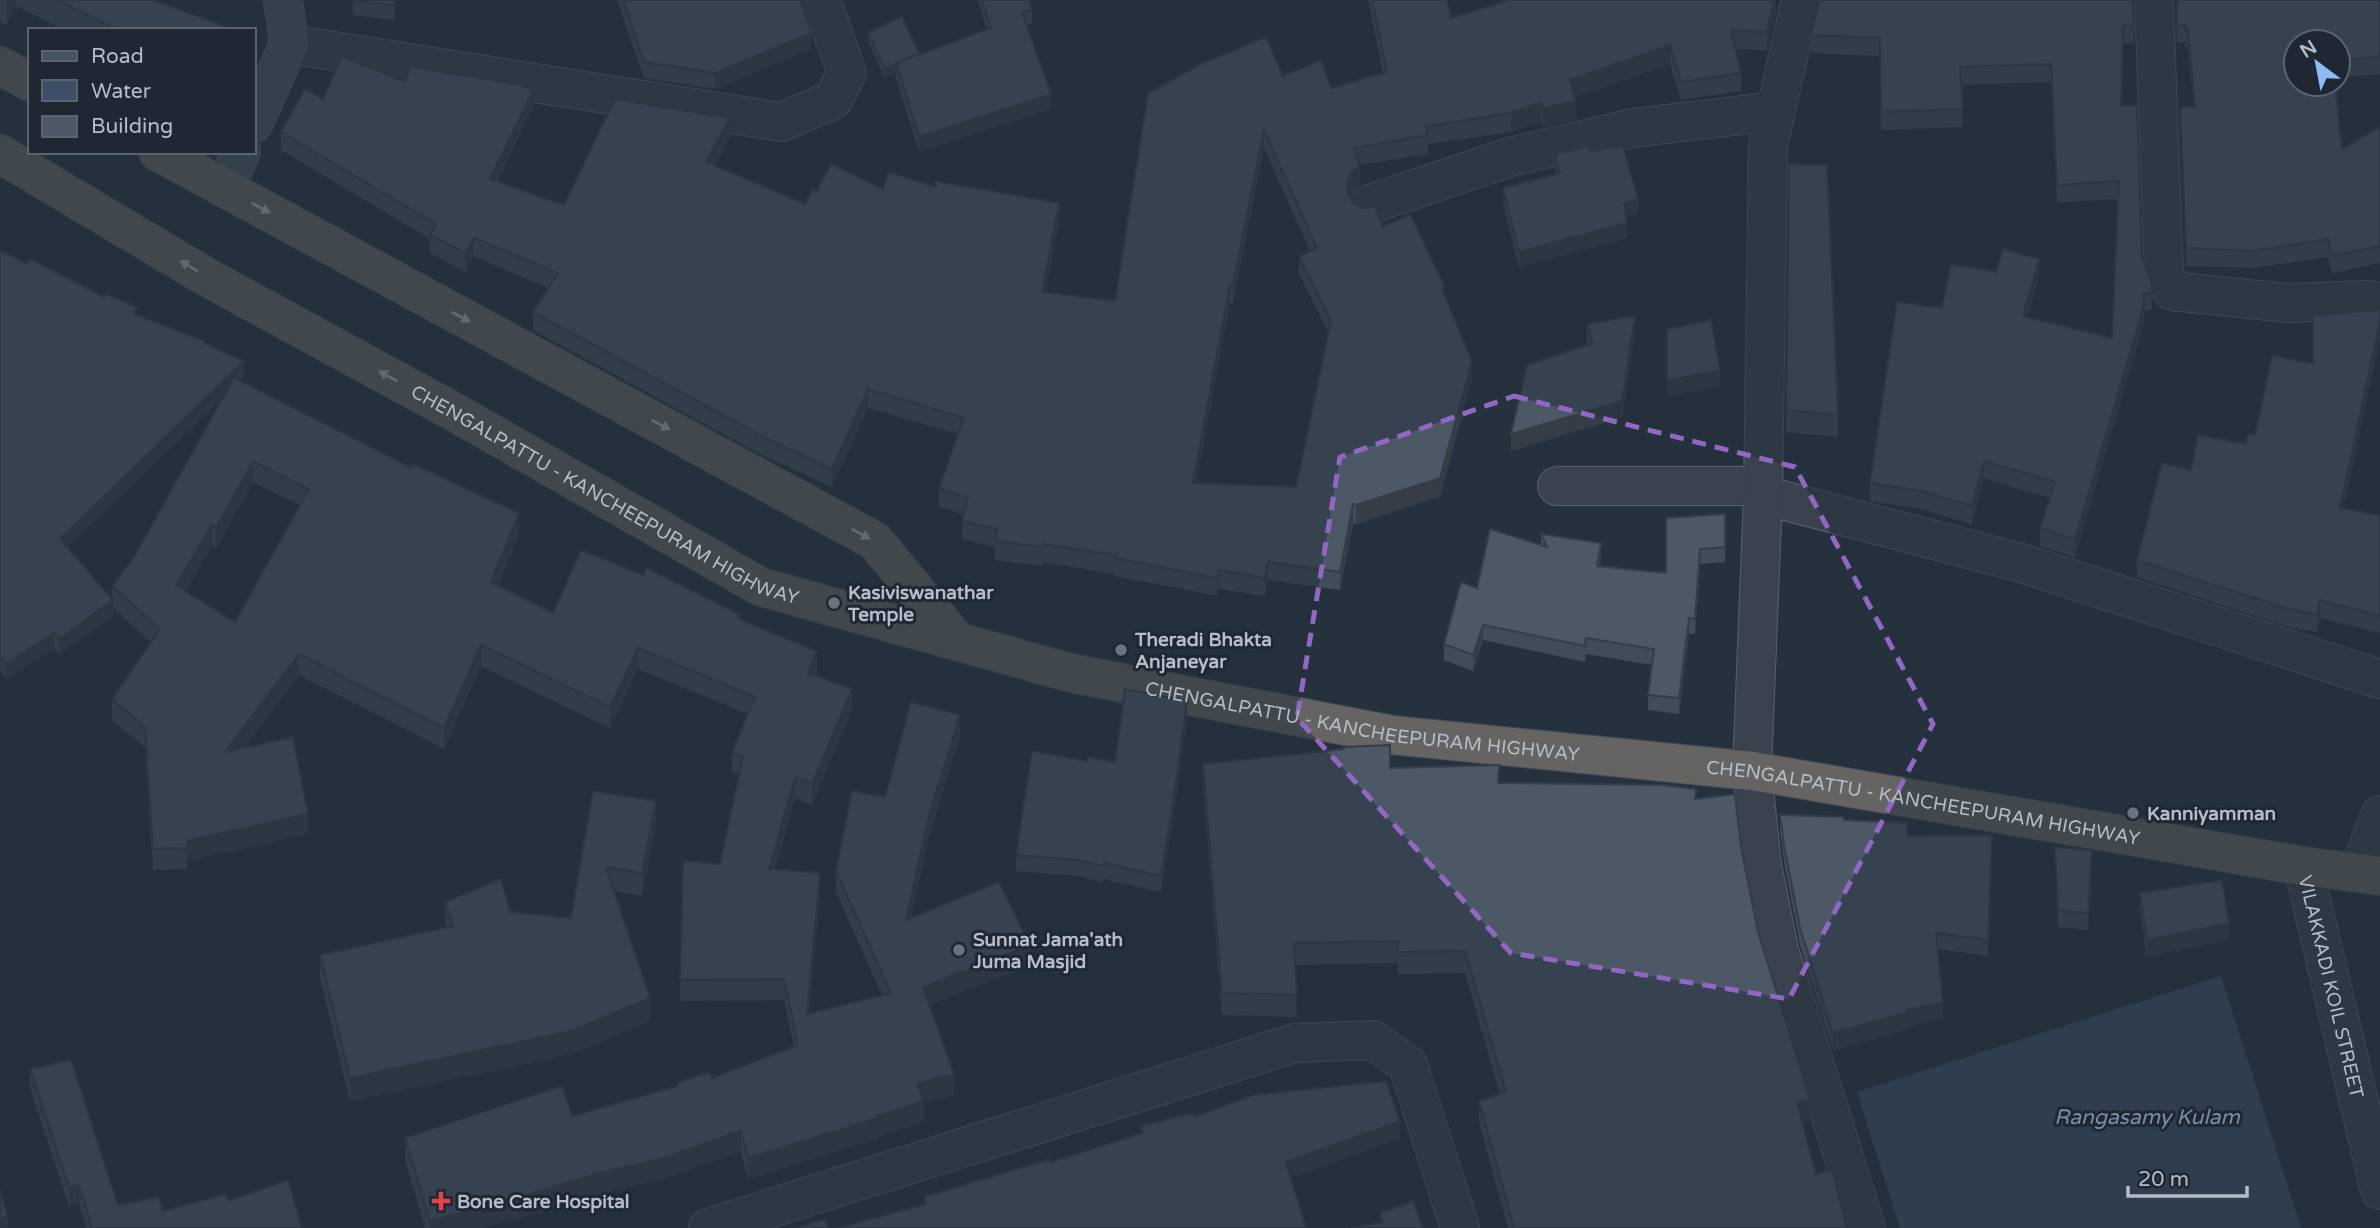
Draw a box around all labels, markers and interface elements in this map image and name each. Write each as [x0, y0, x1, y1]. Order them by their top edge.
legend [28, 28, 256, 154]
north arrow [2282, 28, 2352, 98]
text: N [2296, 36, 2321, 63]
text: Road [91, 44, 144, 69]
text: Water [91, 79, 151, 104]
text: Building [91, 114, 173, 139]
one-way arrow [251, 202, 271, 214]
one-way arrow [179, 259, 198, 272]
one-way arrow [451, 311, 471, 323]
one-way arrow [378, 370, 398, 381]
street label: CHENGALPATTU - KANCHEEPURAM HIGHWAY [407, 381, 801, 609]
one-way arrow [651, 419, 671, 431]
one-way arrow [851, 528, 871, 539]
place label: Kasiviswanathar Temple [847, 582, 994, 627]
marker: Kasiviswanathar Temple [826, 595, 842, 611]
place label: Theradi Bhakta Anjaneyar [1134, 629, 1272, 674]
marker: Theradi Bhakta Anjaneyar [1113, 642, 1129, 658]
street label: CHENGALPATTU - KANCHEEPURAM HIGHWAY [1143, 678, 1581, 766]
street label: CHENGALPATTU - KANCHEEPURAM HIGHWAY [1705, 756, 2142, 850]
place label: Kanniyamman [2147, 803, 2276, 826]
marker: Kanniyamman [2125, 805, 2141, 821]
street label: VILAKKADI KOIL STREET [2294, 873, 2368, 1101]
place label: Sunnat Jama'ath Juma Masjid [972, 929, 1123, 974]
marker: Sunnat Jama'ath Juma Masjid [951, 942, 967, 958]
water label: Rangasamy Kulam [2054, 1105, 2240, 1130]
scale bar [2128, 1154, 2247, 1198]
text: 20 m [2138, 1167, 2189, 1192]
marker: Bone Care Hospital [431, 1191, 451, 1211]
place label: Bone Care Hospital [457, 1191, 630, 1214]

